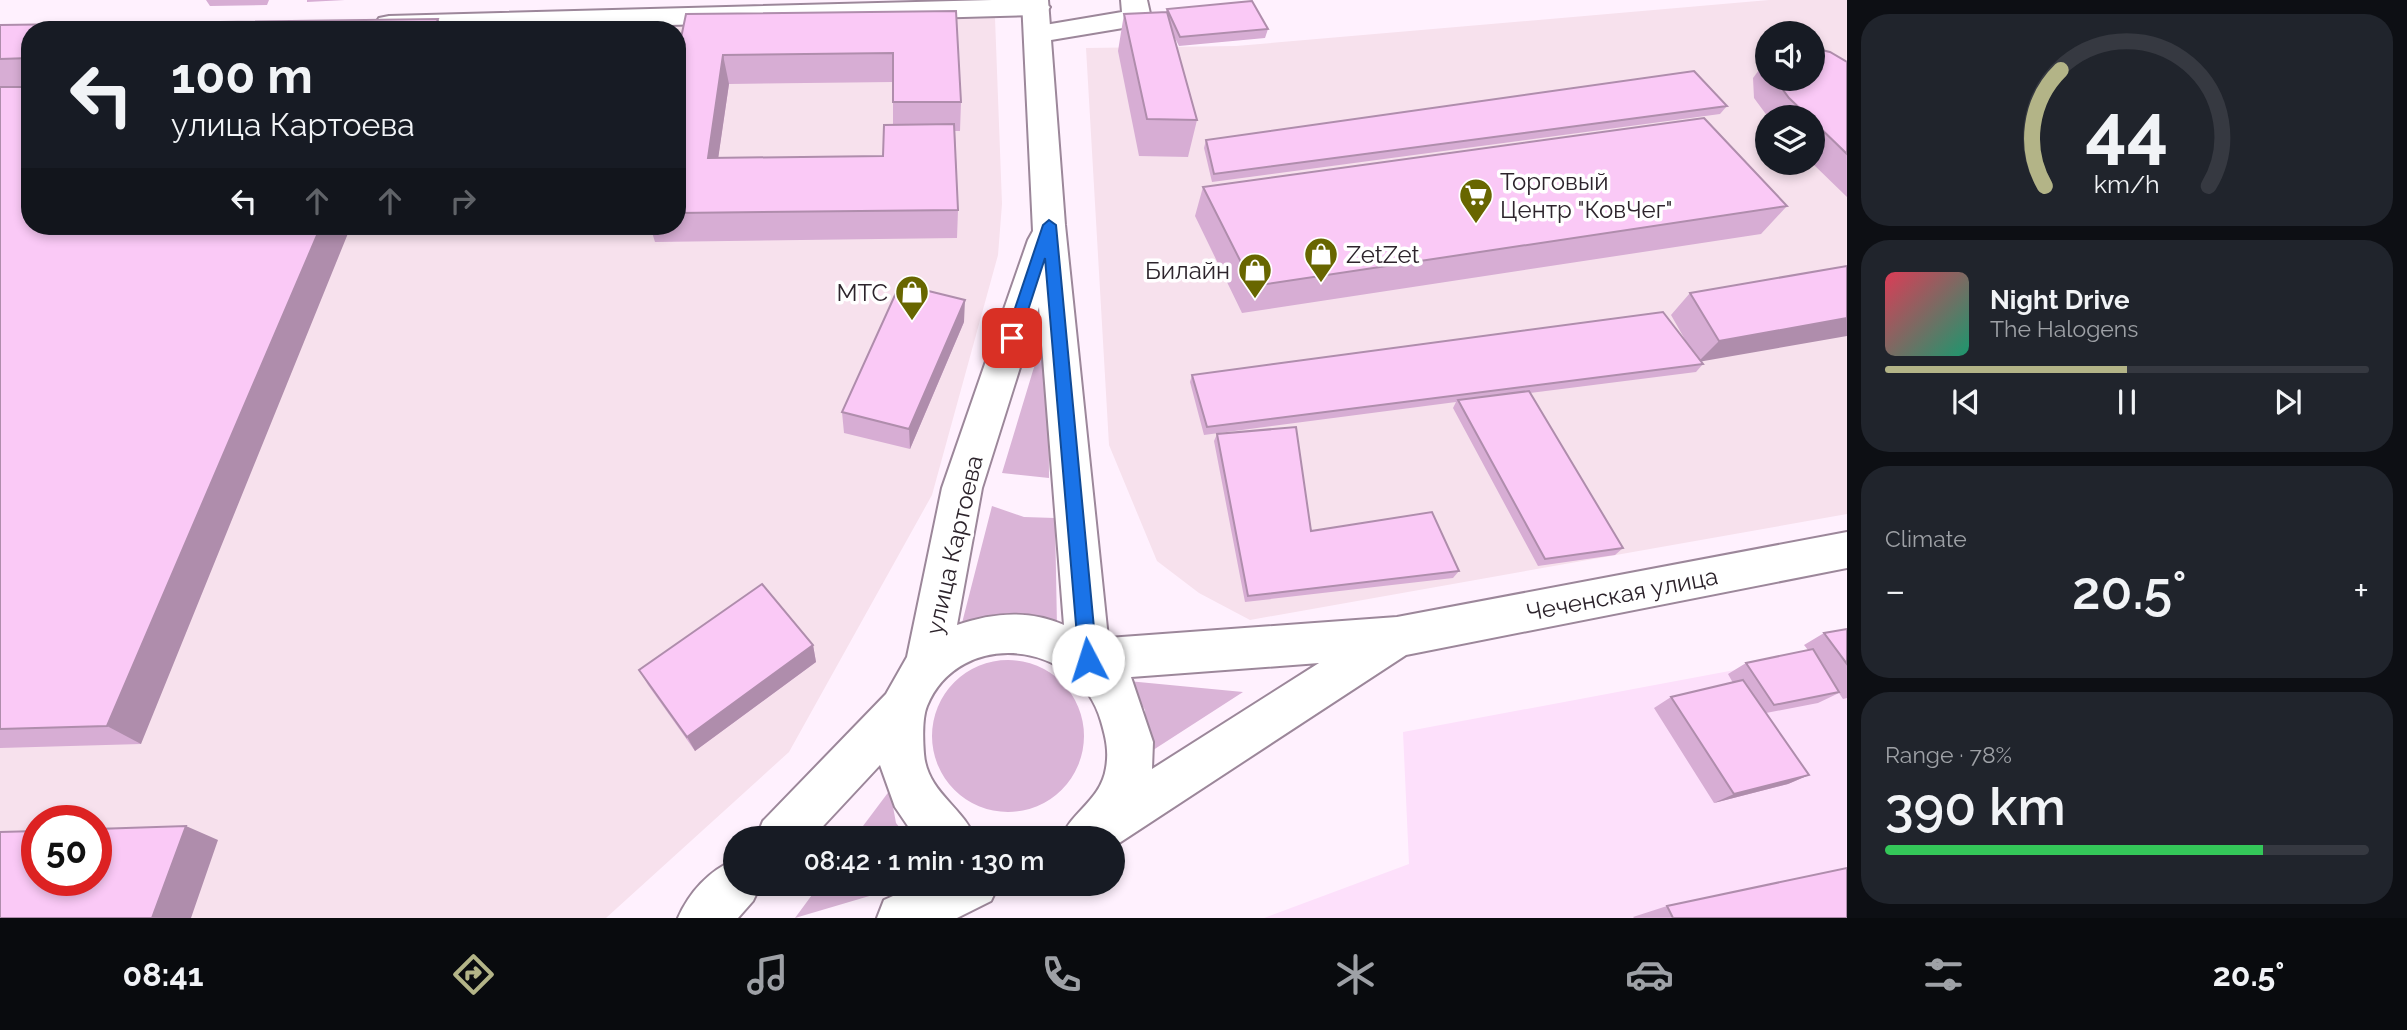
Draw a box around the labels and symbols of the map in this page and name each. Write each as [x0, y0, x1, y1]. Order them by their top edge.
place label: Торговый Центр "КовЧег" [1500, 167, 1672, 224]
supermarket icon: Торговый Центр "КовЧег" [1457, 176, 1495, 225]
shop icon: ZetZet [1302, 235, 1340, 284]
place label: ZetZet [1346, 240, 1419, 269]
shop icon: Билайн [1236, 251, 1274, 300]
place label: Билайн [1145, 256, 1230, 285]
shop icon: МТС [893, 273, 931, 322]
place label: МТС [836, 278, 888, 307]
pin [982, 308, 1042, 368]
street label: улица Картоева [919, 453, 989, 637]
street label: Чеченская улица [1524, 561, 1720, 627]
position arrow [1051, 623, 1125, 697]
speed limit sign: 50 [21, 805, 112, 896]

